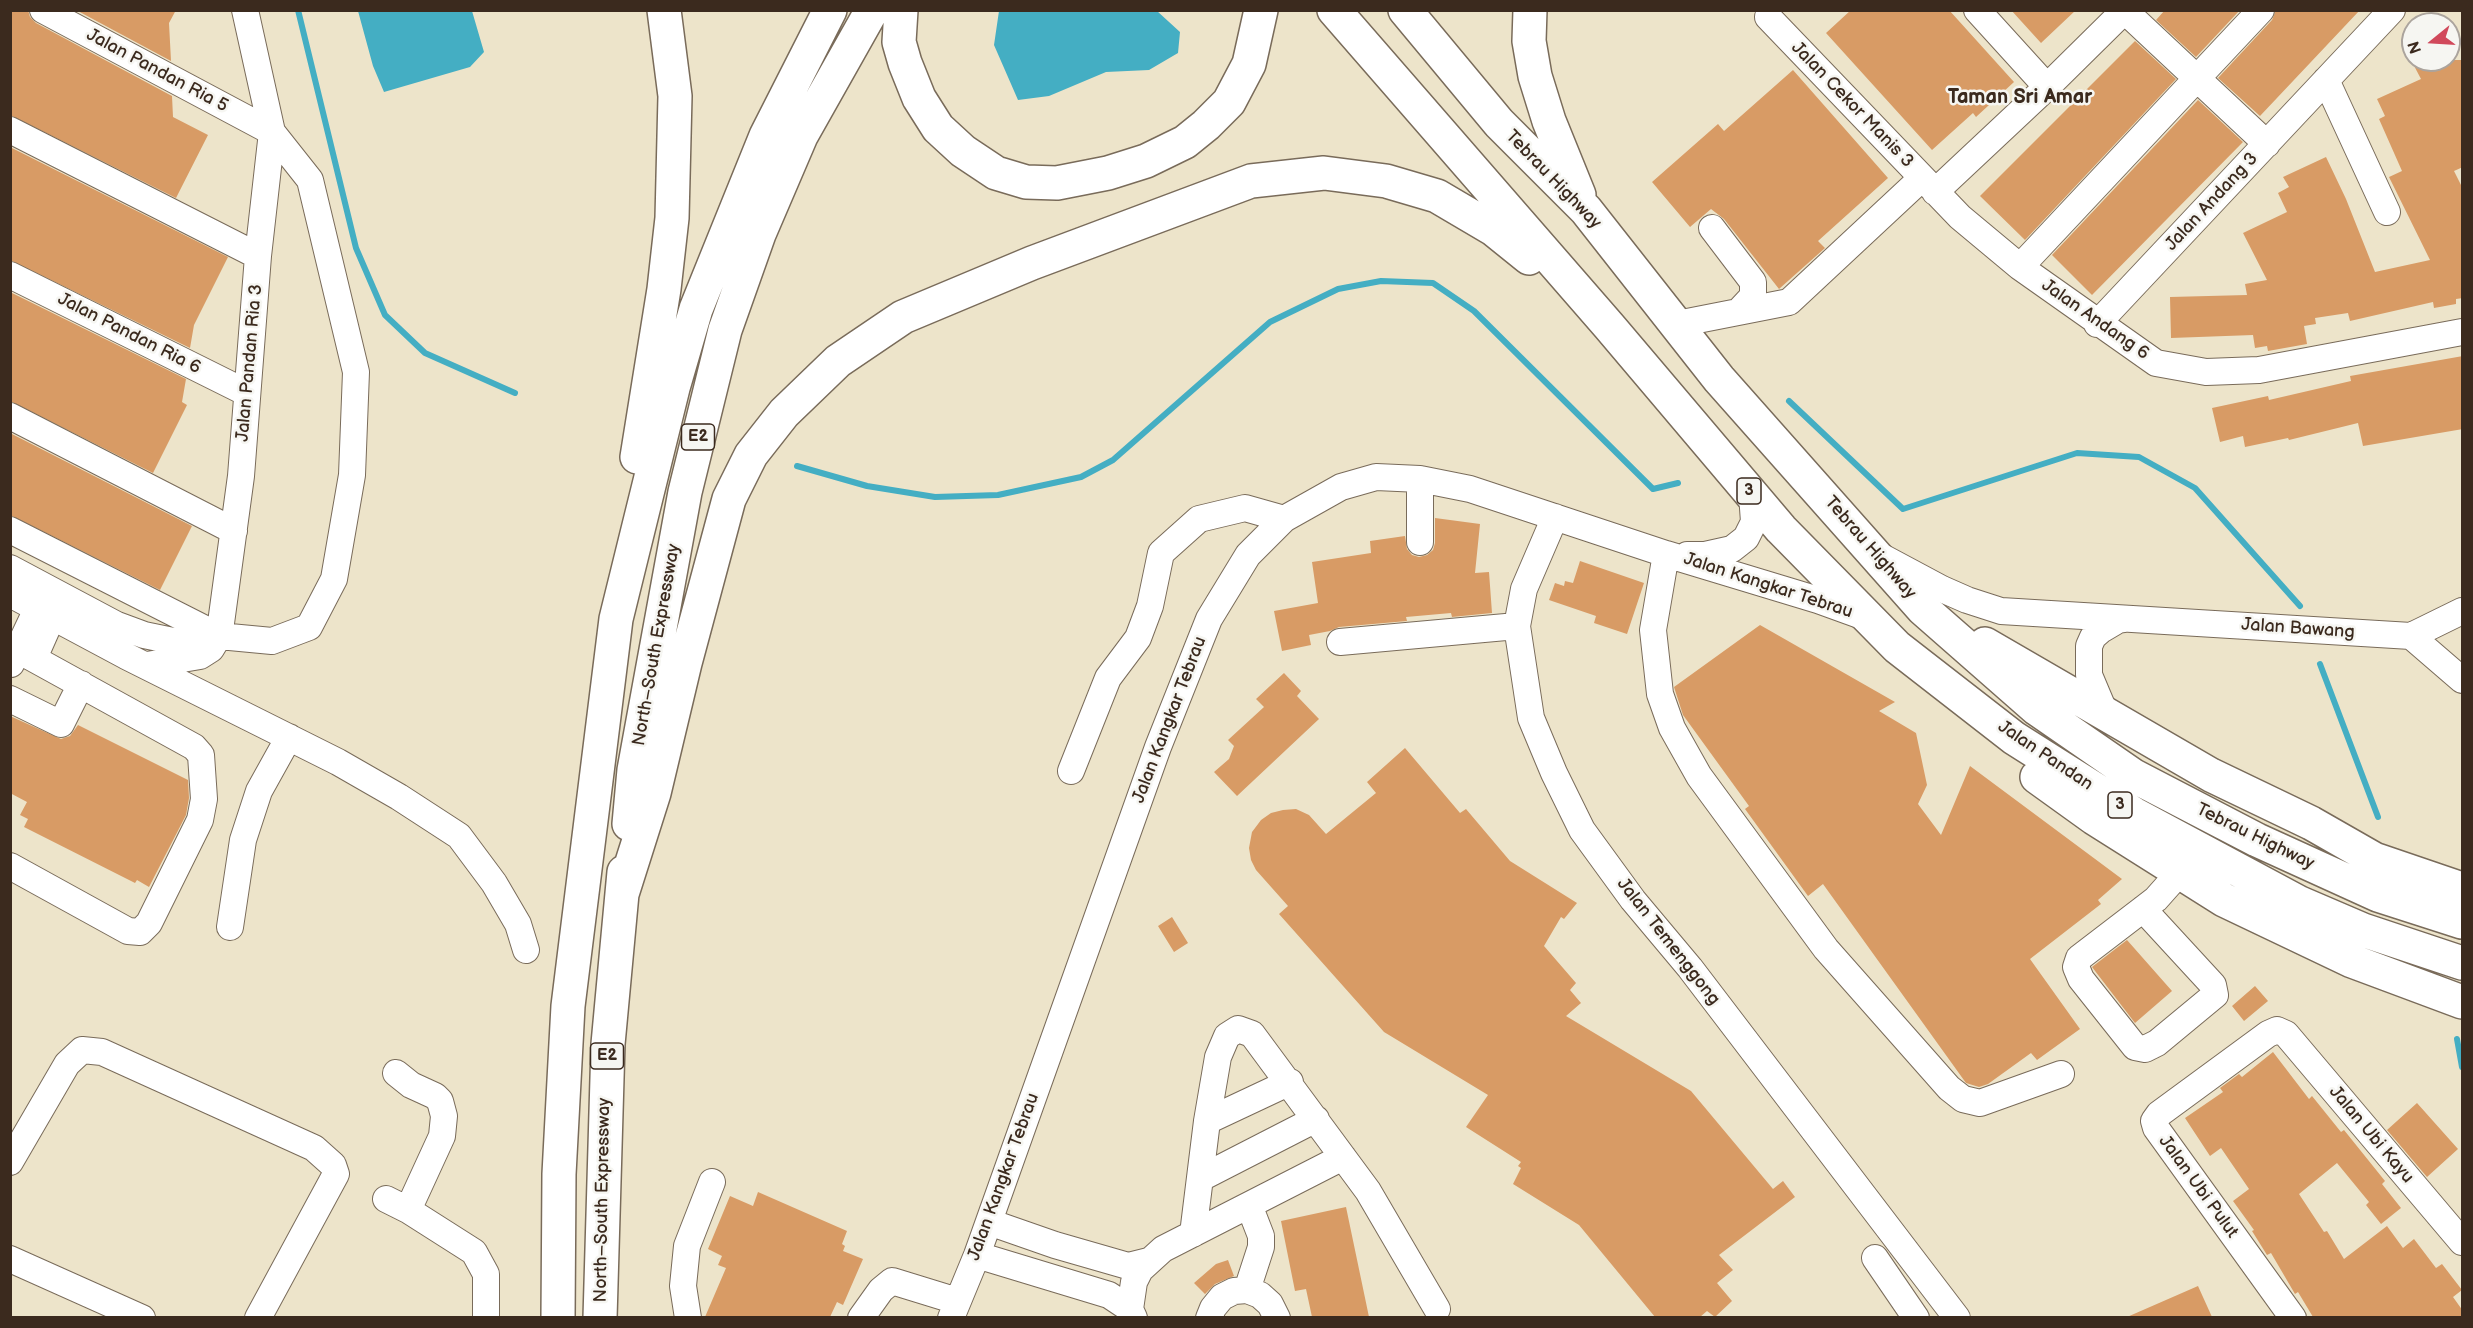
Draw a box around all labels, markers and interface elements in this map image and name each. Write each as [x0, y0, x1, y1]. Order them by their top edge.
north arrow [2401, 12, 2461, 72]
street label: Jalan Pandan Ria 5 [83, 25, 231, 117]
street label: Jalan Cekor Manis 3 [1786, 38, 1918, 172]
text: N [2404, 38, 2426, 56]
district label: Taman Sri Amar [1948, 86, 2092, 110]
street label: Tebrau Highway [1500, 126, 1606, 234]
street label: Jalan Andang 3 [2161, 148, 2263, 256]
street label: Jalan Andang 6 [2037, 275, 2153, 365]
street label: Jalan Pandan Ria 3 [232, 283, 268, 443]
street label: Jalan Pandan Ria 6 [54, 289, 204, 379]
road number: E2 [682, 424, 714, 450]
road number: 3 [1737, 478, 1761, 504]
street label: Tebrau Highway [1820, 492, 1920, 604]
street label: North–South Expressway [629, 542, 685, 748]
street label: Jalan Kangkar Tebrau [1681, 548, 1855, 624]
street label: Jalan Bawang [2241, 614, 2355, 644]
street label: Jalan Kangkar Tebrau [1128, 634, 1212, 806]
street label: Jalan Pandan [1993, 716, 2097, 796]
road number: 3 [2108, 792, 2132, 818]
street label: Tebrau Highway [2192, 799, 2318, 875]
street label: Jalan Temenggong [1612, 874, 1724, 1010]
road number: E2 [590, 1043, 624, 1069]
street label: Jalan Ubi Kayu [2324, 1082, 2418, 1188]
street label: Jalan Kangkar Tebrau [964, 1090, 1044, 1264]
street label: North–South Expressway [590, 1097, 616, 1303]
street label: Jalan Ubi Pulut [2154, 1131, 2242, 1243]

